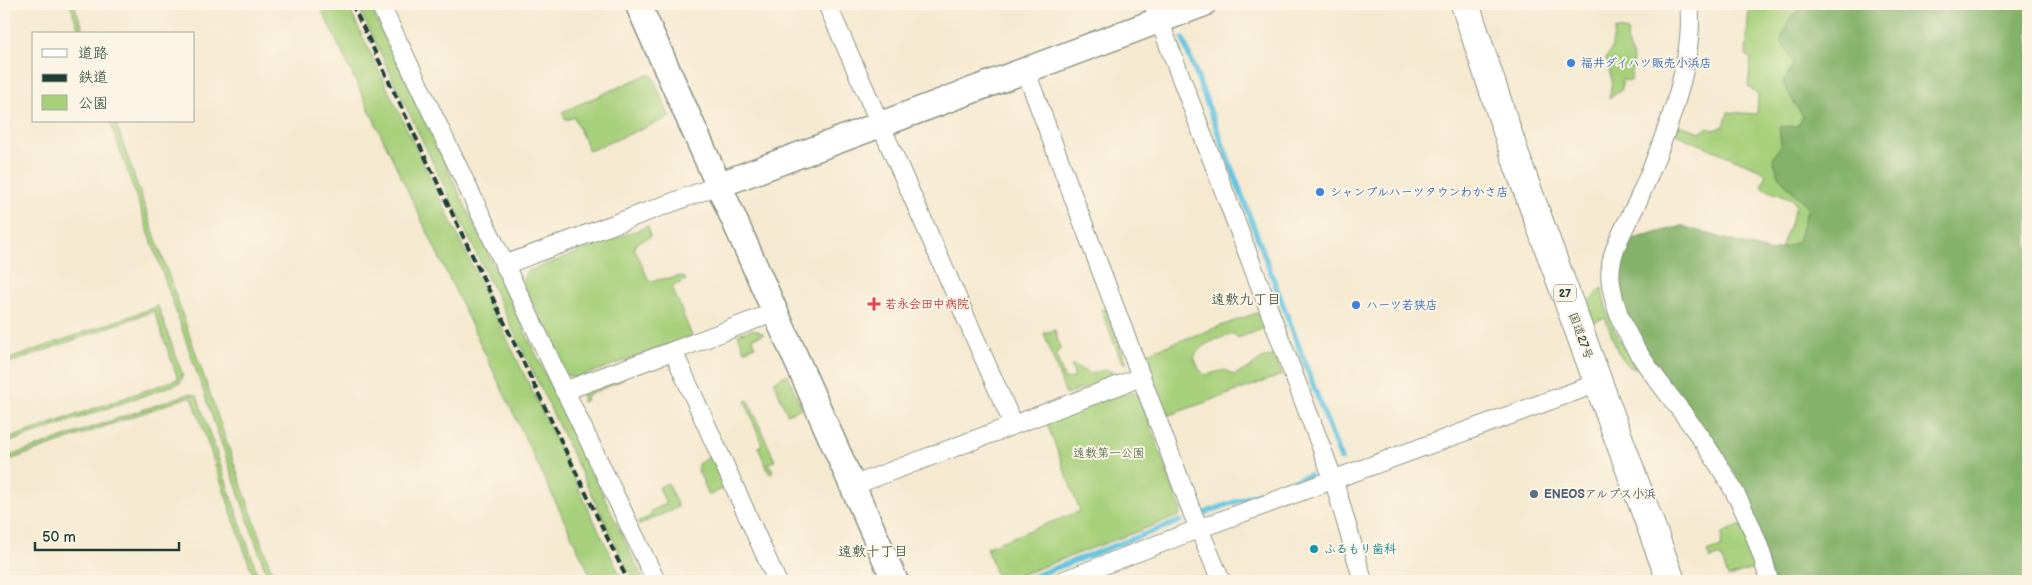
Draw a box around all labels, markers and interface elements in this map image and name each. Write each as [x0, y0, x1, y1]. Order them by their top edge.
legend [32, 32, 195, 122]
text: 道路 [78, 44, 108, 63]
place label: 福井ダイハツ販売小浜店 [1581, 56, 1712, 71]
marker: 福井ダイハツ販売小浜店 [1565, 57, 1577, 69]
text: 鉄道 [78, 68, 108, 87]
text: 公園 [78, 94, 108, 113]
place label: シャンブルハーツタウンわかさ店 [1330, 185, 1509, 200]
marker: シャンブルハーツタウンわかさ店 [1314, 186, 1326, 198]
road number: 27 [1554, 284, 1576, 302]
district label: 遠敷九丁目 [1211, 291, 1281, 308]
marker: 若永会田中病院 [867, 297, 881, 311]
place label: 若永会田中病院 [885, 297, 969, 312]
place label: ハーツ若狭店 [1366, 298, 1438, 313]
marker: ハーツ若狭店 [1350, 299, 1362, 311]
street label: 国道27号 [1565, 311, 1596, 362]
park label: 遠敷第一公園 [1073, 446, 1145, 461]
place label: ENEOSアルプス小浜 [1544, 487, 1656, 502]
marker: ENEOSアルプス小浜 [1528, 488, 1540, 500]
scale bar [35, 520, 179, 552]
text: 50 m [42, 528, 76, 547]
place label: ふるもり歯科 [1324, 542, 1396, 557]
district label: 遠敷十丁目 [838, 543, 908, 560]
marker: ふるもり歯科 [1308, 543, 1320, 555]

